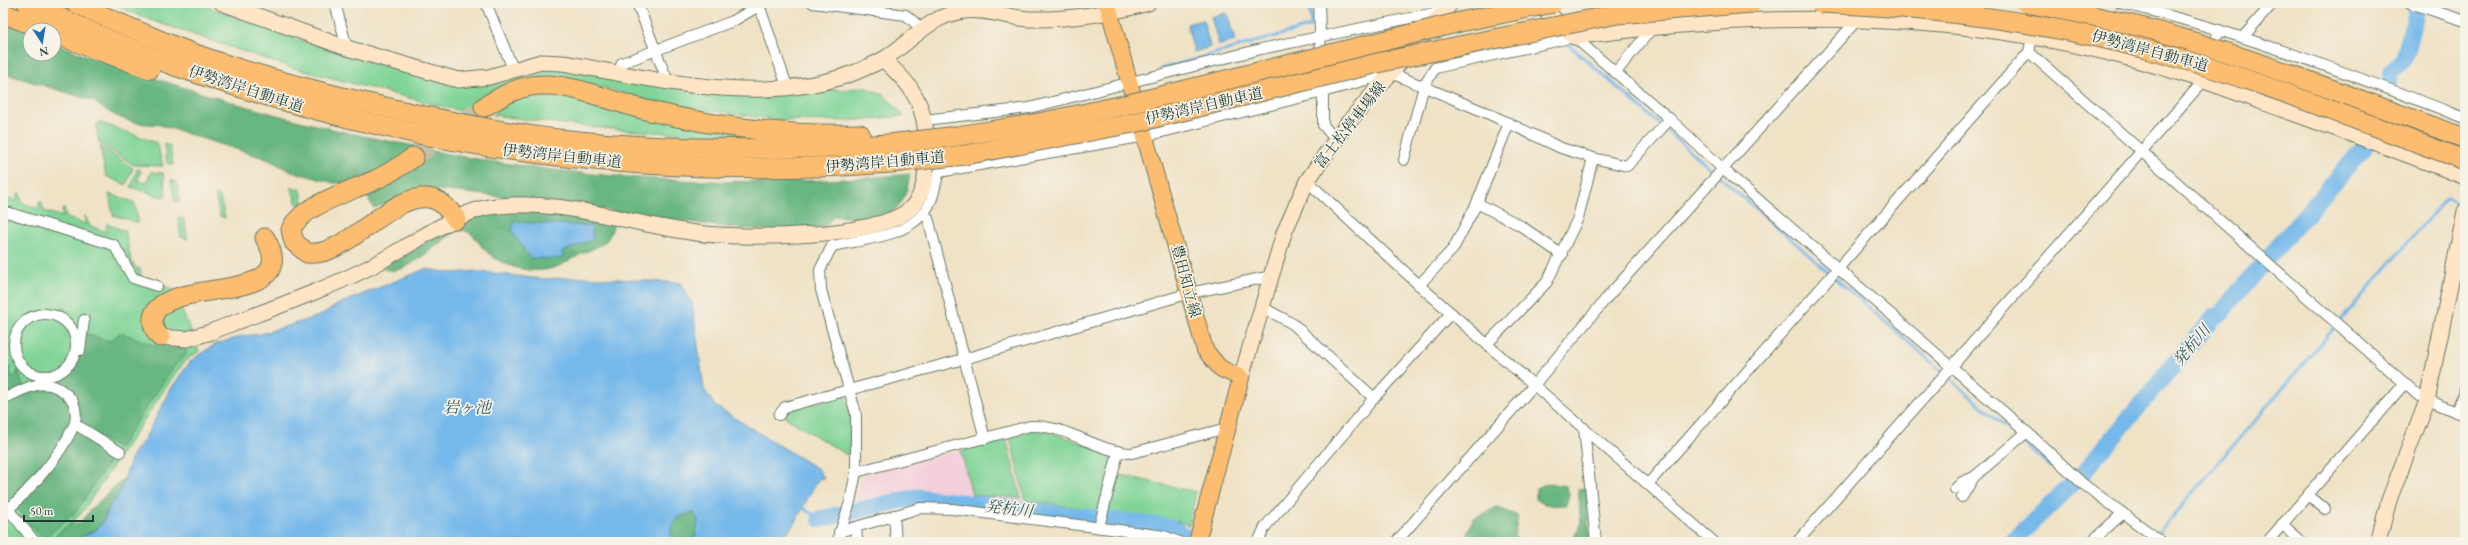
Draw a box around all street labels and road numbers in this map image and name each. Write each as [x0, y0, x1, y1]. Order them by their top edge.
street label: 伊勢湾岸自動車道 [2090, 26, 2211, 75]
street label: 伊勢湾岸自動車道 [186, 61, 306, 116]
street label: 富士松停車場線 [1310, 77, 1389, 172]
street label: 伊勢湾岸自動車道 [1143, 83, 1264, 128]
street label: 伊勢湾岸自動車道 [501, 140, 623, 171]
street label: 伊勢湾岸自動車道 [824, 147, 946, 176]
street label: 豊田知立線 [1168, 242, 1205, 320]

